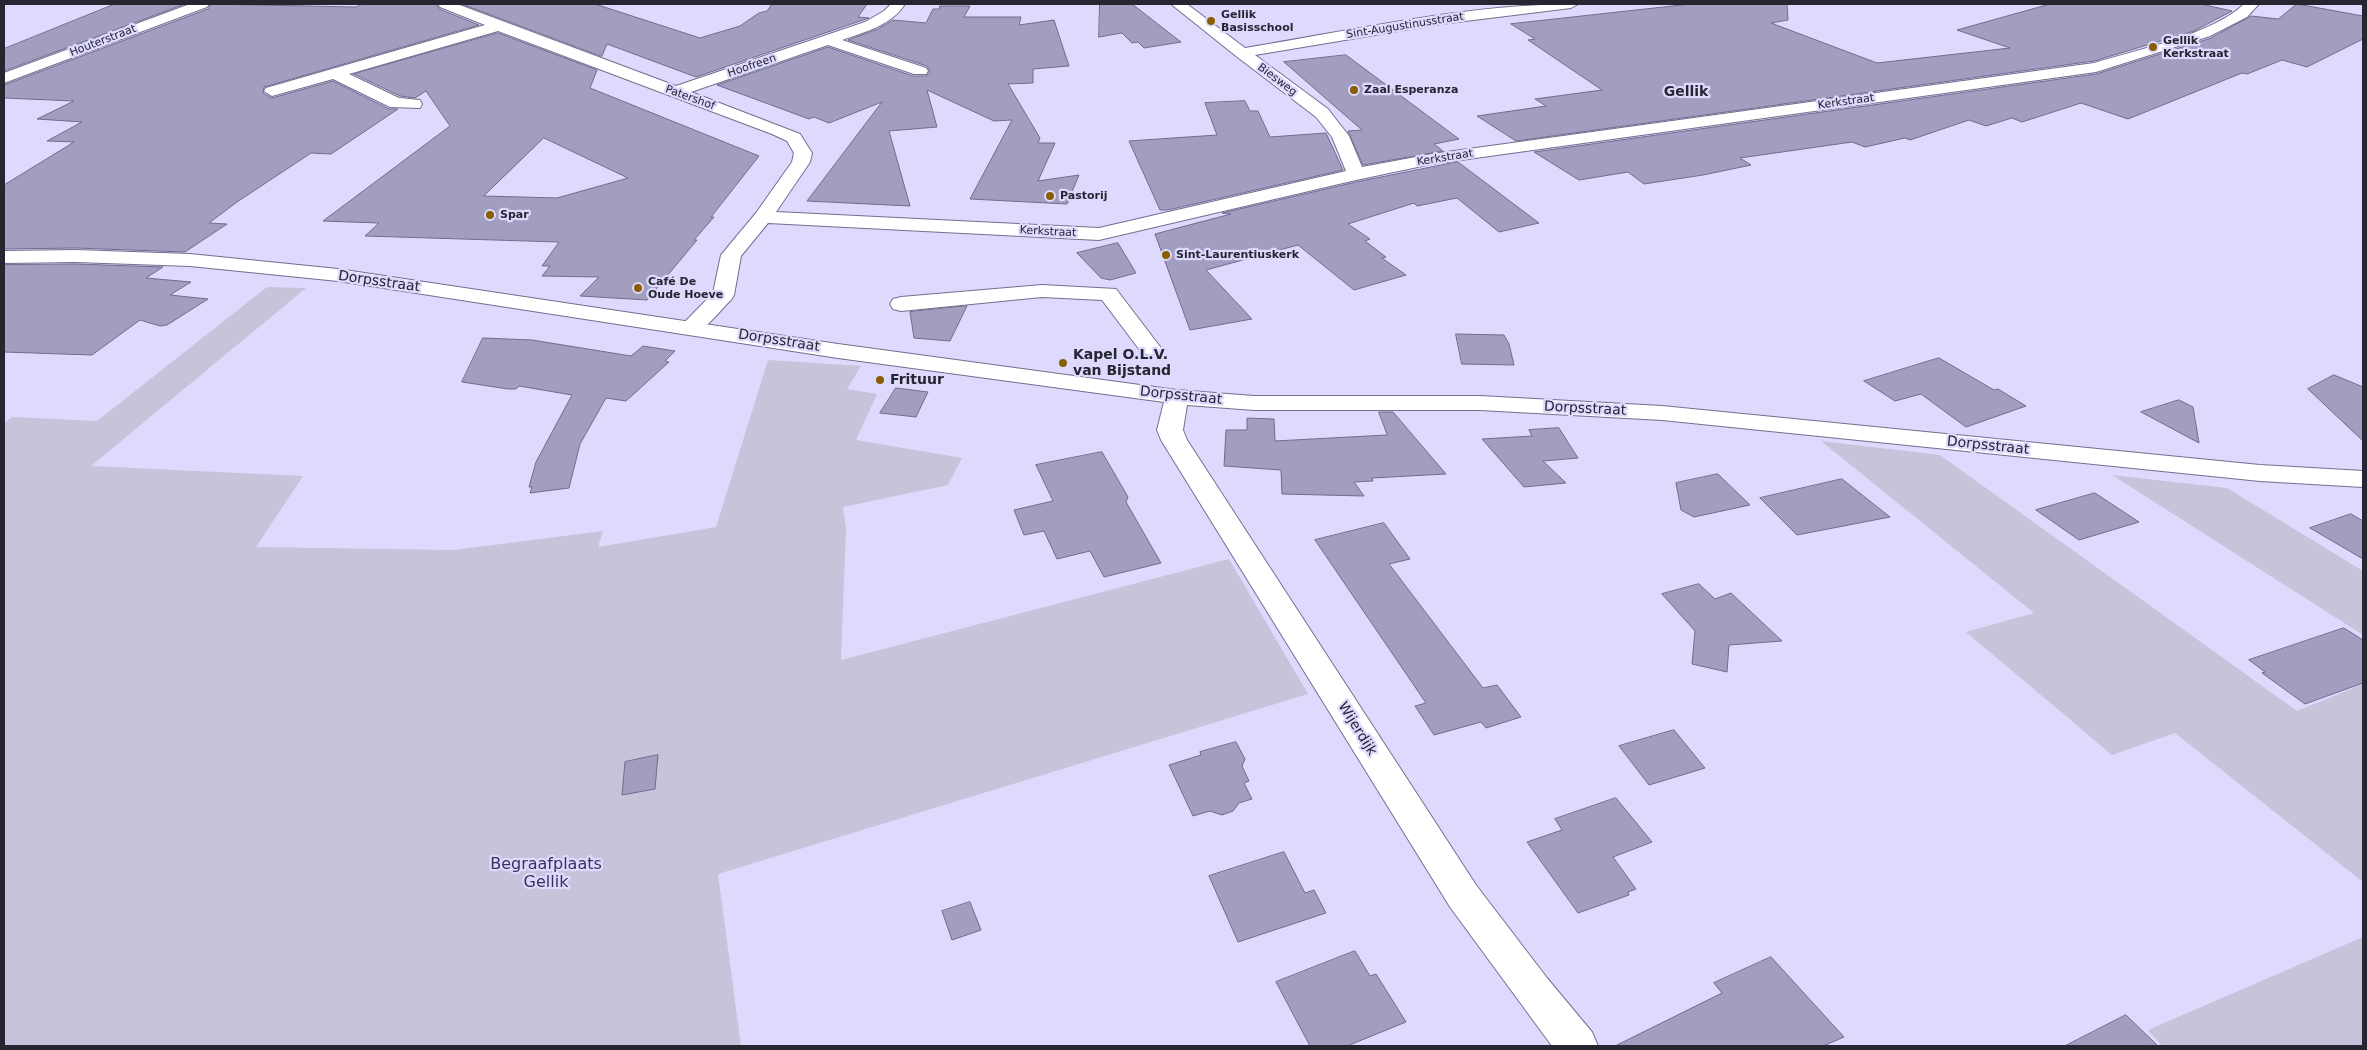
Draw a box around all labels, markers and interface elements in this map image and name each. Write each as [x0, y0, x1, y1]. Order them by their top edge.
place label: Gellik Basisschool [1221, 8, 1293, 34]
street label: Sint-Augustinusstraat [1345, 10, 1465, 42]
marker: Gellik Basisschool [1205, 15, 1217, 27]
street label: Houterstraat [68, 22, 138, 60]
place label: Gellik Kerkstraat [2163, 34, 2229, 60]
marker: Gellik Kerkstraat [2147, 41, 2159, 53]
street label: Hoofreen [726, 52, 778, 80]
street label: Biesweg [1255, 61, 1299, 99]
street label: Patershof [663, 83, 717, 113]
place label: Zaal Esperanza [1364, 83, 1458, 97]
marker: Zaal Esperanza [1348, 84, 1360, 96]
district label: Gellik [1664, 84, 1708, 100]
street label: Kerkstraat [1817, 92, 1875, 112]
street label: Kerkstraat [1416, 147, 1474, 169]
place label: Pastorij [1060, 189, 1108, 203]
marker: Pastorij [1044, 190, 1056, 202]
place label: Spar [500, 208, 529, 222]
marker: Spar [484, 209, 496, 221]
street label: Kerkstraat [1019, 224, 1077, 240]
place label: Sint-Laurentiuskerk [1176, 248, 1299, 262]
marker: Sint-Laurentiuskerk [1160, 249, 1172, 261]
street label: Dorpsstraat [337, 268, 421, 296]
place label: Café De Oude Hoeve [648, 275, 723, 301]
marker: Café De Oude Hoeve [632, 282, 644, 294]
street label: Dorpsstraat [737, 326, 821, 356]
place label: Kapel O.L.V. van Bijstand [1073, 347, 1171, 380]
marker: Kapel O.L.V. van Bijstand [1057, 357, 1069, 369]
place label: Frituur [890, 372, 944, 388]
marker: Frituur [874, 374, 886, 386]
street label: Dorpsstraat [1139, 383, 1223, 409]
street label: Dorpsstraat [1543, 398, 1627, 420]
street label: Dorpsstraat [1946, 433, 2030, 459]
street label: Wijerdijk [1334, 699, 1380, 759]
park label: Begraafplaats Gellik [490, 855, 602, 893]

